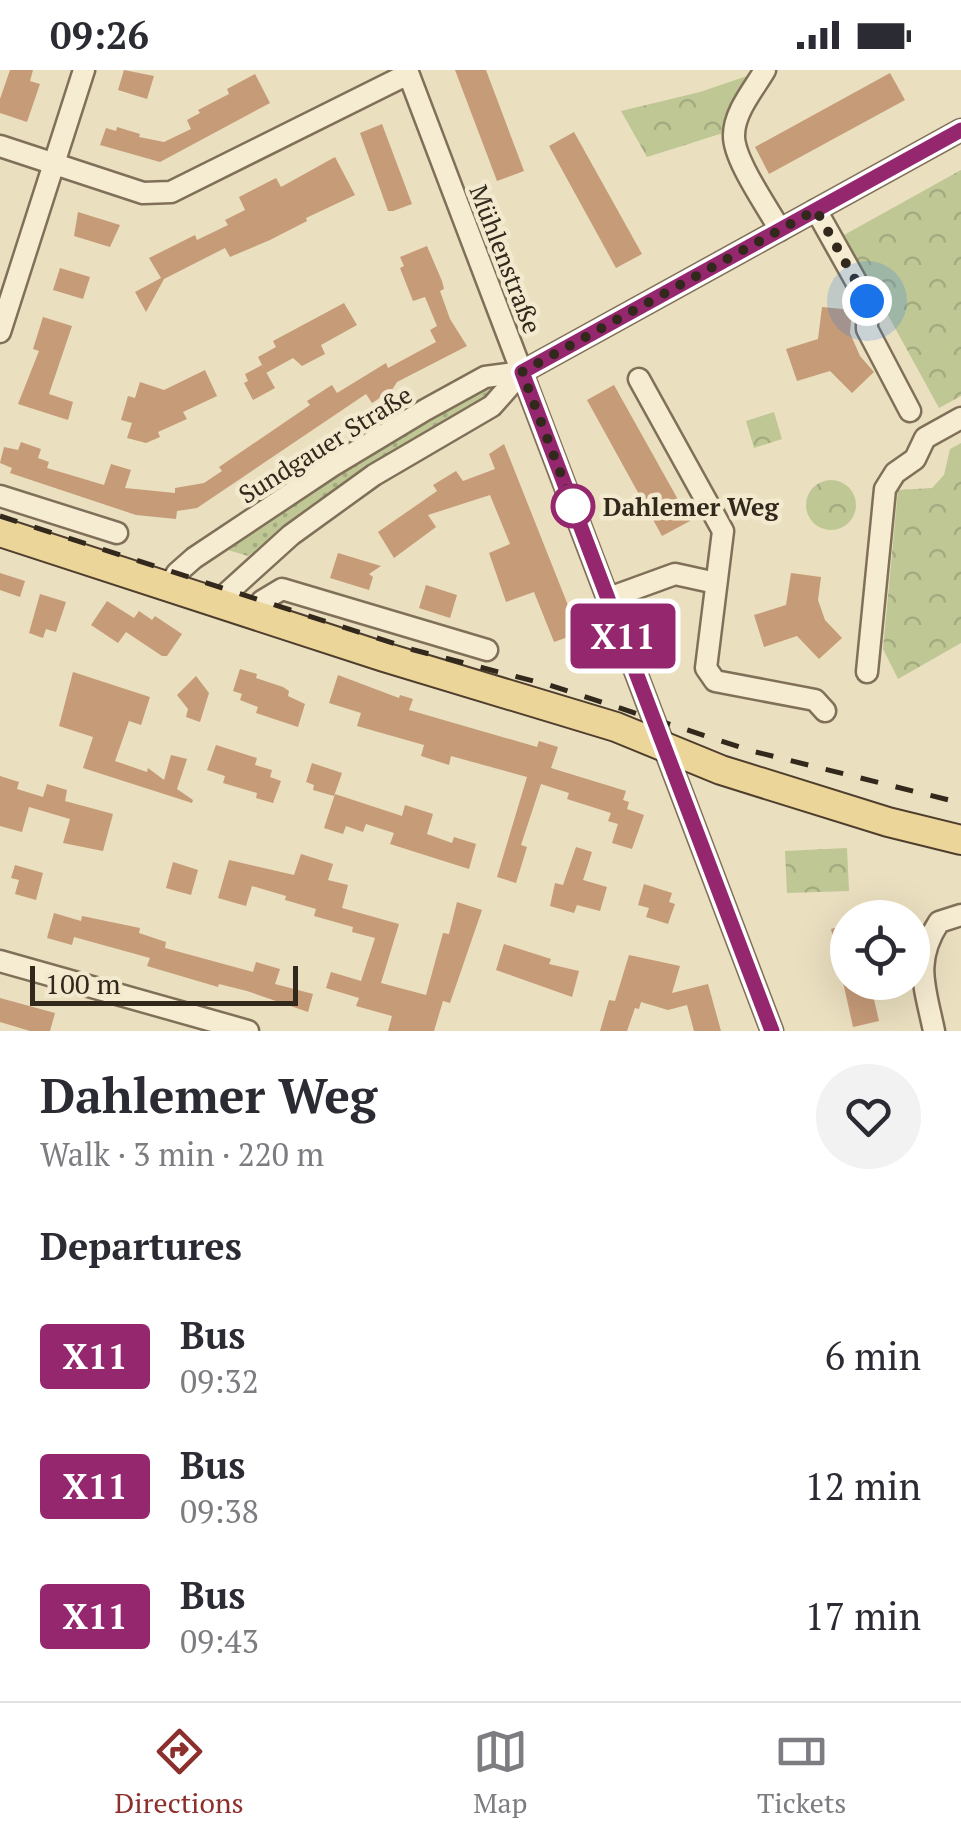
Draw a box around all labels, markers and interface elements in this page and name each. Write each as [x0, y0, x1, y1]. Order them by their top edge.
text: 09:26 [50, 10, 149, 60]
street label: Mühlenstraße [463, 180, 549, 338]
your location [842, 276, 892, 326]
street label: Sundgauer Straße [232, 377, 418, 511]
marker: Dahlemer Weg [552, 485, 594, 527]
place label: Dahlemer Weg [603, 490, 779, 523]
line badge: X11 [566, 604, 680, 668]
text: X11 [590, 613, 656, 659]
map controls [830, 900, 930, 1000]
button: locate [830, 900, 930, 1000]
scale bar [30, 961, 298, 1006]
text: 100 m [45, 965, 121, 1002]
text: Dahlemer Weg [40, 1063, 377, 1127]
button: heart [816, 1064, 921, 1169]
text: Walk · 3 min · 220 m [40, 1133, 324, 1175]
text: Departures [40, 1221, 242, 1271]
text: Bus [180, 1310, 245, 1360]
text: 6 min [825, 1331, 921, 1381]
text: X11 [62, 1333, 128, 1379]
text: 09:32 [180, 1360, 259, 1402]
text: Bus [180, 1440, 245, 1490]
text: 12 min [804, 1461, 921, 1511]
text: X11 [62, 1463, 128, 1509]
text: 09:38 [180, 1490, 259, 1532]
text: Bus [180, 1570, 245, 1620]
text: 17 min [804, 1591, 921, 1641]
text: X11 [62, 1593, 128, 1639]
text: 09:43 [180, 1620, 259, 1662]
tab: Directions [115, 1724, 244, 1821]
tab: Map [473, 1724, 528, 1821]
tab: Tickets [757, 1724, 846, 1821]

